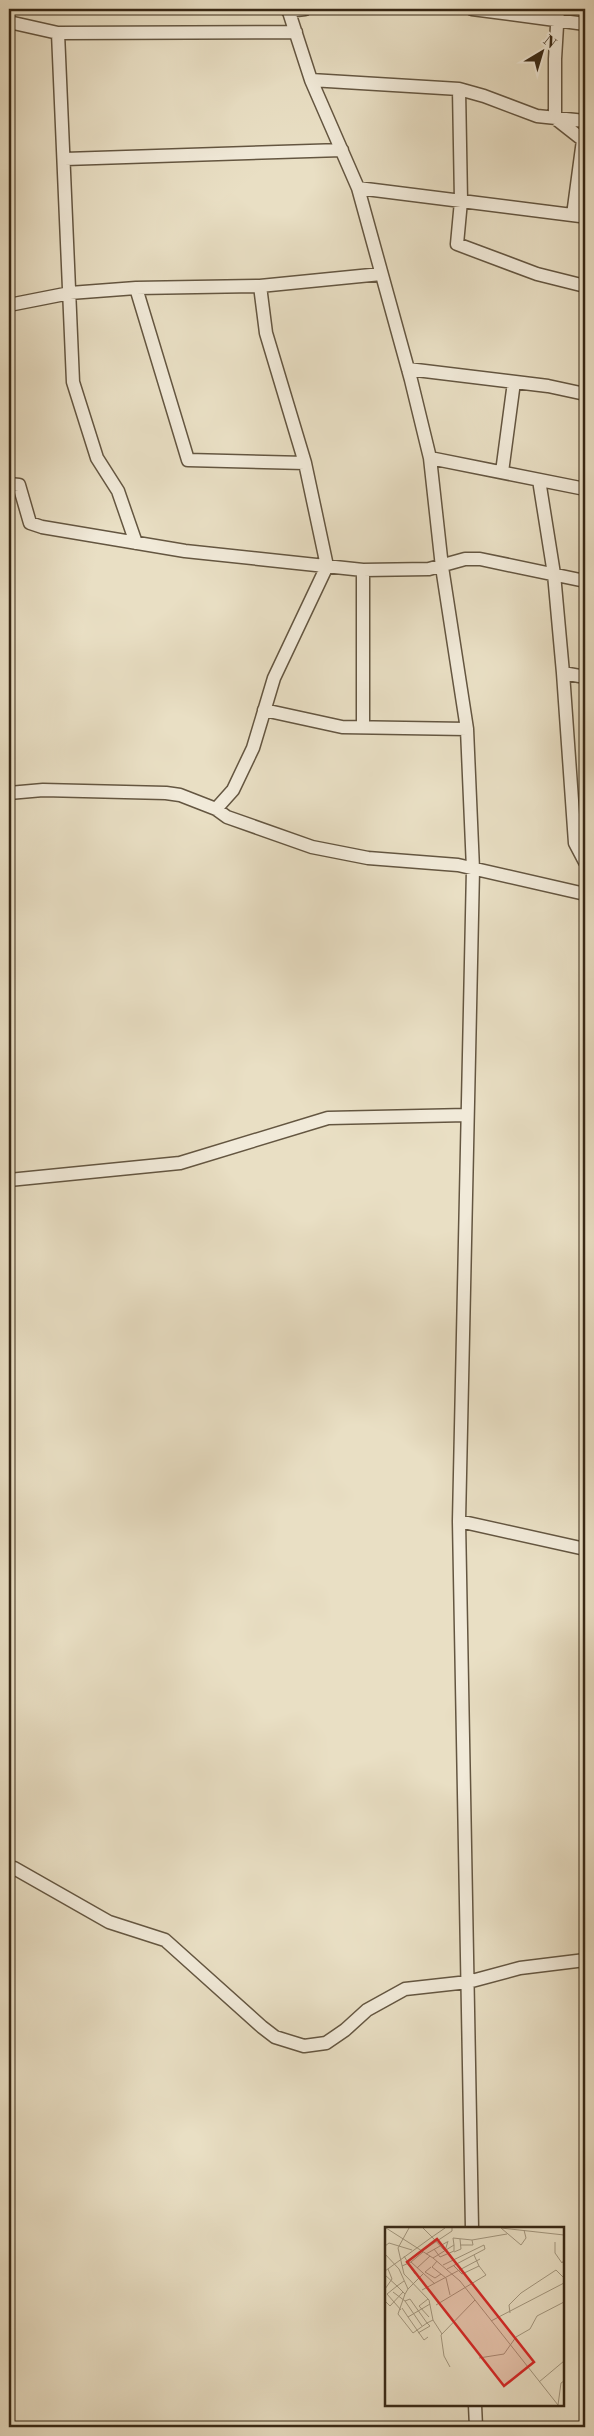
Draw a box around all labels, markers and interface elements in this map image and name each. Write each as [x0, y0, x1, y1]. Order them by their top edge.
north arrow [516, 28, 566, 78]
text: N [539, 32, 559, 53]
inset map [385, 2227, 564, 2406]

